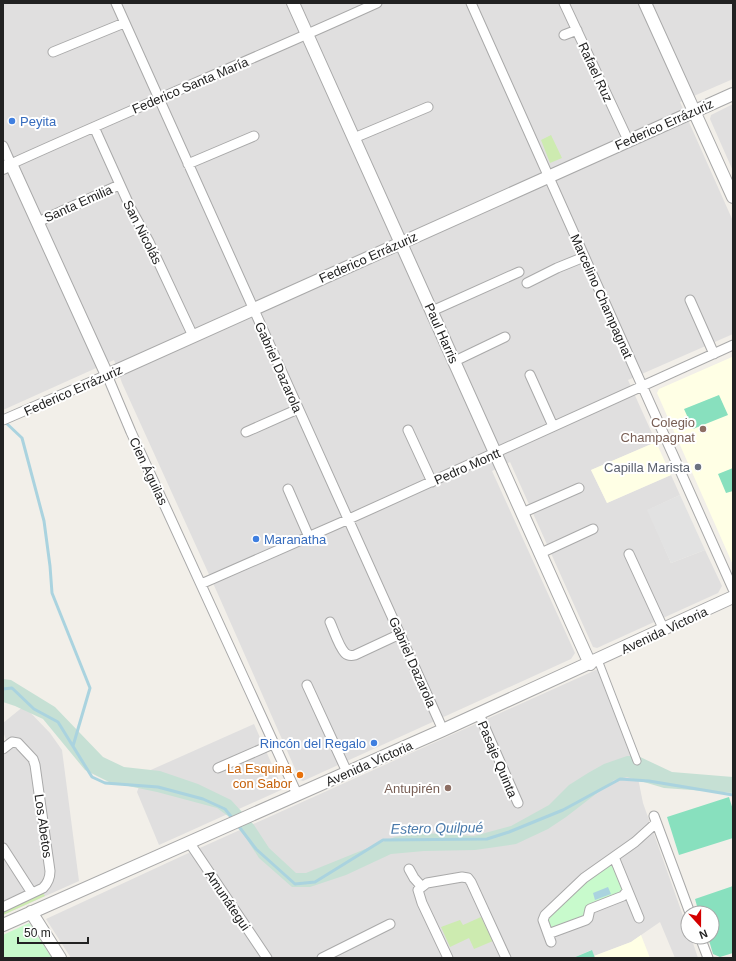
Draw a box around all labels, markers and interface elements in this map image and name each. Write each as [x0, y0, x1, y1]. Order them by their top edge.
street label: Rafael Ruz [575, 40, 616, 105]
street label: Federico Santa María [130, 54, 251, 117]
street label: Federico Errázuriz [613, 96, 716, 153]
place label: Peyita [20, 114, 57, 129]
marker: Peyita [7, 116, 17, 126]
street label: Santa Emilia [42, 181, 115, 225]
street label: San Nicolás [120, 198, 165, 267]
street label: Federico Errázuriz [317, 229, 420, 286]
street label: Marcelino Champagnat [567, 232, 636, 361]
street label: Paul Harris [422, 301, 462, 366]
street label: Gabriel Dazarola [252, 320, 306, 416]
street label: Federico Errázuriz [22, 362, 125, 419]
place label: Colegio Champagnat [621, 415, 695, 445]
marker: Colegio Champagnat [698, 424, 708, 434]
street label: Cien Águilas [126, 435, 171, 508]
street label: Pedro Montt [432, 445, 503, 488]
place label: Capilla Marista [604, 460, 691, 475]
marker: Capilla Marista [693, 462, 703, 472]
place label: Maranatha [264, 532, 327, 547]
marker: Maranatha [251, 534, 261, 544]
street label: Avenida Victoria [619, 604, 710, 657]
street label: Gabriel Dazarola [386, 615, 440, 711]
street label: Pasaje Quinta [475, 719, 521, 800]
place label: Rincón del Regalo [260, 736, 366, 751]
street label: Avenida Victoria [323, 737, 416, 789]
marker: Rincón del Regalo [369, 738, 379, 748]
place label: La Esquina con Sabor [227, 761, 293, 791]
marker: La Esquina con Sabor [295, 770, 305, 780]
place label: Antupirén [384, 781, 440, 796]
marker: Antupirén [443, 783, 453, 793]
street label: Los Abetos [32, 793, 55, 859]
water label: Estero Quilpué [391, 819, 484, 837]
street label: Amunátegui [202, 867, 253, 933]
north arrow [680, 905, 720, 945]
scale bar [18, 919, 88, 945]
text: 50 m [24, 926, 51, 940]
text: N [698, 927, 709, 941]

